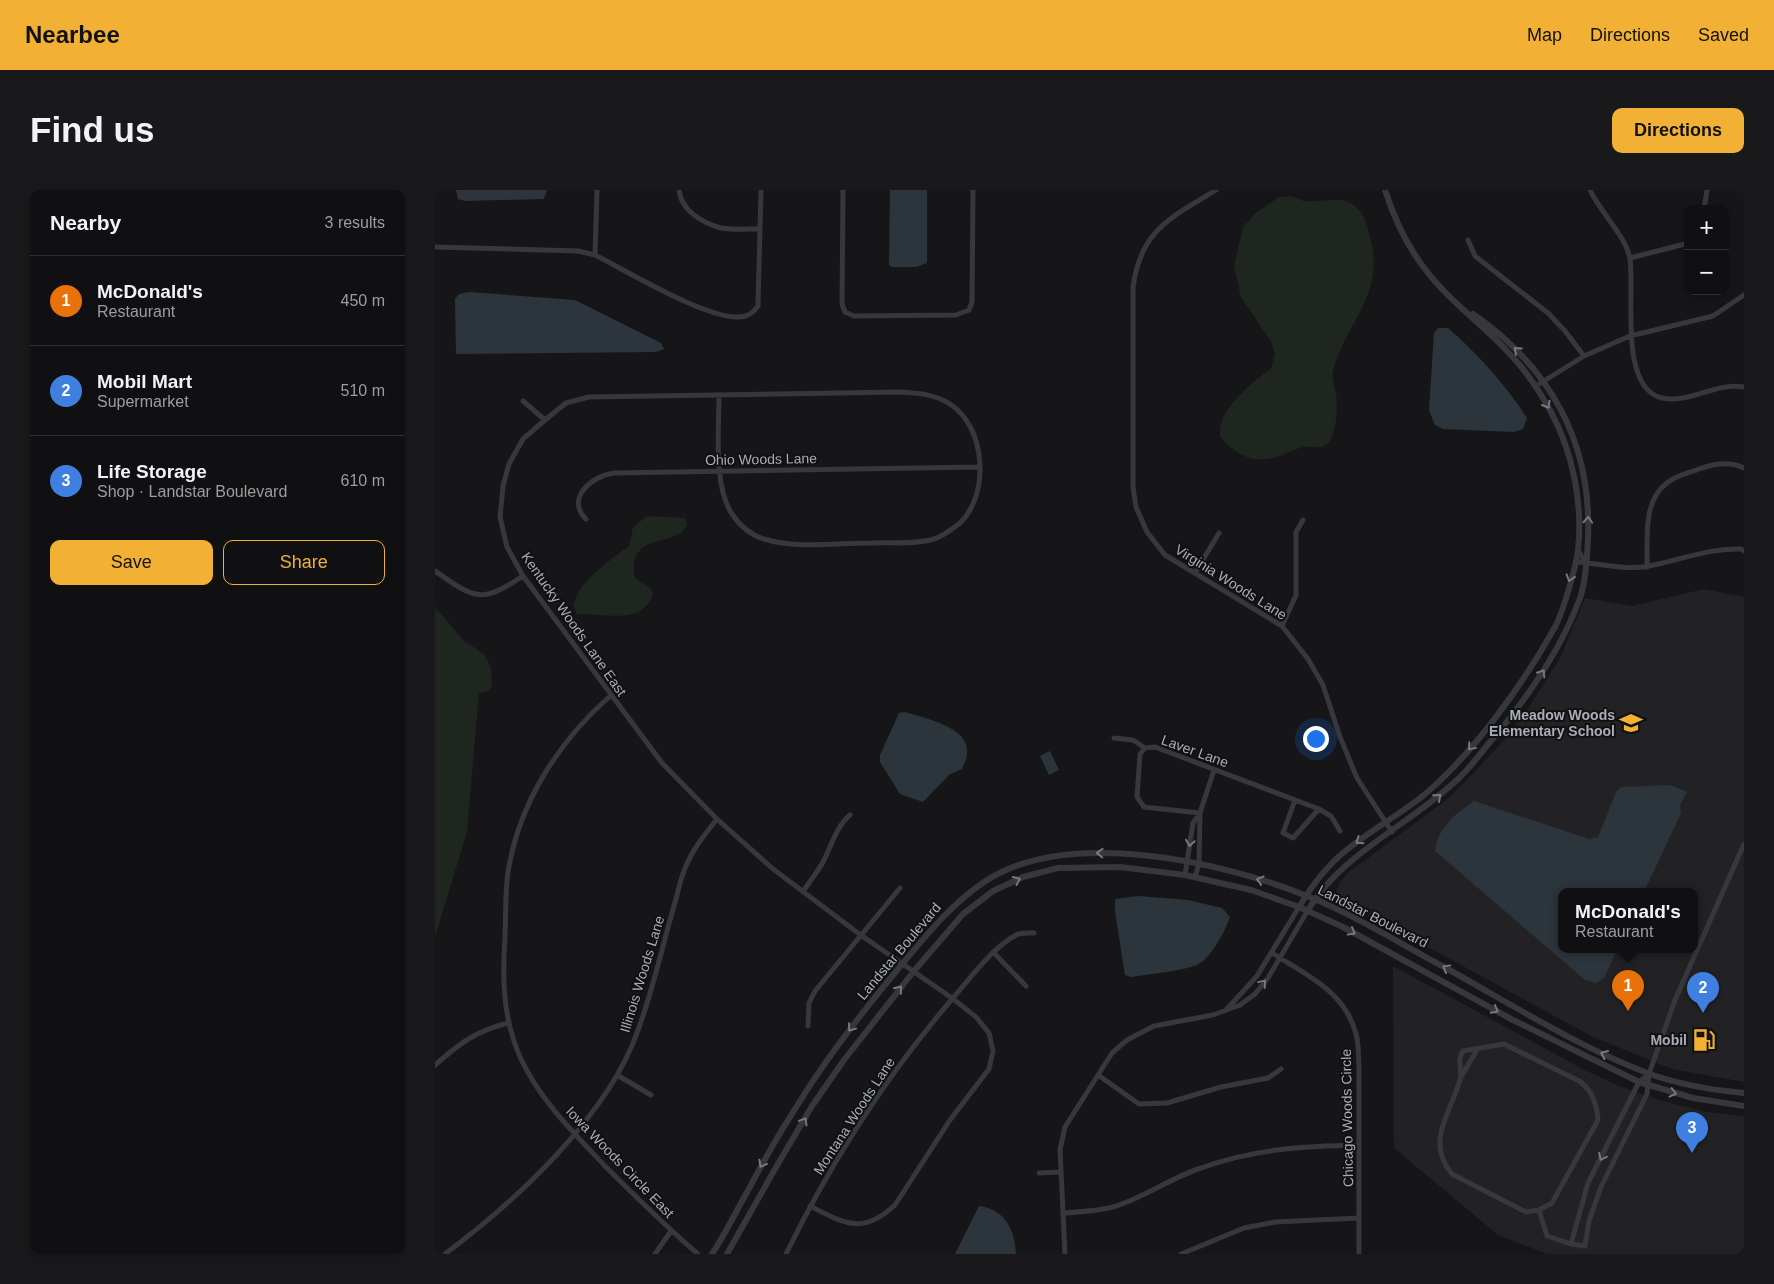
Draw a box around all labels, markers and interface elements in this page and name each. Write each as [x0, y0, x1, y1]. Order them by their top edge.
text: Nearbee [25, 21, 120, 48]
text: Map [1527, 25, 1562, 45]
text: Directions [1590, 25, 1670, 45]
text: Saved [1698, 25, 1749, 45]
button: Directions [1612, 108, 1744, 153]
text: Find us [30, 110, 154, 149]
map controls [1684, 205, 1729, 295]
button: + [1684, 205, 1729, 250]
text: Nearby [50, 211, 121, 234]
text: 3 results [325, 214, 385, 231]
button: − [1684, 250, 1729, 295]
text: McDonald's [97, 281, 203, 302]
text: 1 [62, 292, 70, 309]
text: 450 m [341, 292, 385, 309]
text: Restaurant [97, 303, 175, 320]
one-way arrow [1513, 346, 1522, 355]
text: Mobil Mart [97, 371, 192, 392]
text: 2 [62, 382, 70, 399]
text: 510 m [341, 382, 385, 399]
text: Supermarket [97, 393, 189, 410]
one-way arrow [1540, 400, 1550, 409]
street label: Ohio Woods Lane [705, 450, 817, 468]
text: Life Storage [97, 461, 207, 482]
text: 3 [62, 472, 70, 489]
text: 610 m [341, 472, 385, 489]
text: Shop · Landstar Boulevard [97, 483, 287, 500]
one-way arrow [1583, 516, 1594, 524]
button: Save [50, 540, 213, 585]
button: Share [223, 540, 385, 585]
street label: Virginia Woods Lane [1172, 541, 1290, 623]
street label: Kentucky Woods Lane East [518, 549, 630, 699]
one-way arrow [1566, 574, 1576, 582]
one-way arrow [1536, 670, 1545, 679]
place label: Meadow Woods Elementary School [1489, 707, 1615, 739]
school or university icon: Meadow Woods Elementary School [1618, 710, 1644, 736]
your location [1303, 726, 1329, 752]
street label: Laver Lane [1159, 732, 1231, 771]
one-way arrow [1467, 741, 1476, 750]
one-way arrow [1432, 794, 1441, 803]
one-way arrow [1355, 835, 1365, 844]
one-way arrow [1186, 839, 1196, 847]
one-way arrow [1096, 848, 1104, 859]
one-way arrow [1012, 876, 1021, 887]
one-way arrow [1256, 876, 1265, 886]
street label: Landstar Boulevard [1315, 881, 1431, 951]
popup [1558, 888, 1698, 953]
street label: Landstar Boulevard [854, 899, 944, 1003]
text: McDonald's [1575, 901, 1681, 922]
street label: Illinois Woods Lane [617, 914, 667, 1034]
text: Restaurant [1575, 923, 1653, 940]
one-way arrow [1347, 925, 1356, 935]
one-way arrow [1442, 964, 1451, 974]
pin: 1 [1612, 970, 1644, 1011]
pin: 2 [1687, 972, 1719, 1013]
one-way arrow [1258, 980, 1267, 989]
one-way arrow [893, 986, 901, 995]
one-way arrow [1490, 1003, 1499, 1013]
one-way arrow [848, 1022, 857, 1032]
fuel station icon: Mobil [1691, 1027, 1717, 1053]
place label: Mobil [1650, 1032, 1687, 1048]
street label: Chicago Woods Circle [1338, 1049, 1356, 1187]
one-way arrow [1600, 1049, 1609, 1060]
street label: Montana Woods Lane [810, 1054, 898, 1178]
one-way arrow [1669, 1087, 1678, 1098]
street label: Iowa Woods Circle East [563, 1103, 677, 1221]
pin: 3 [1676, 1112, 1708, 1153]
one-way arrow [797, 1117, 807, 1126]
one-way arrow [1597, 1152, 1608, 1161]
one-way arrow [758, 1158, 768, 1167]

